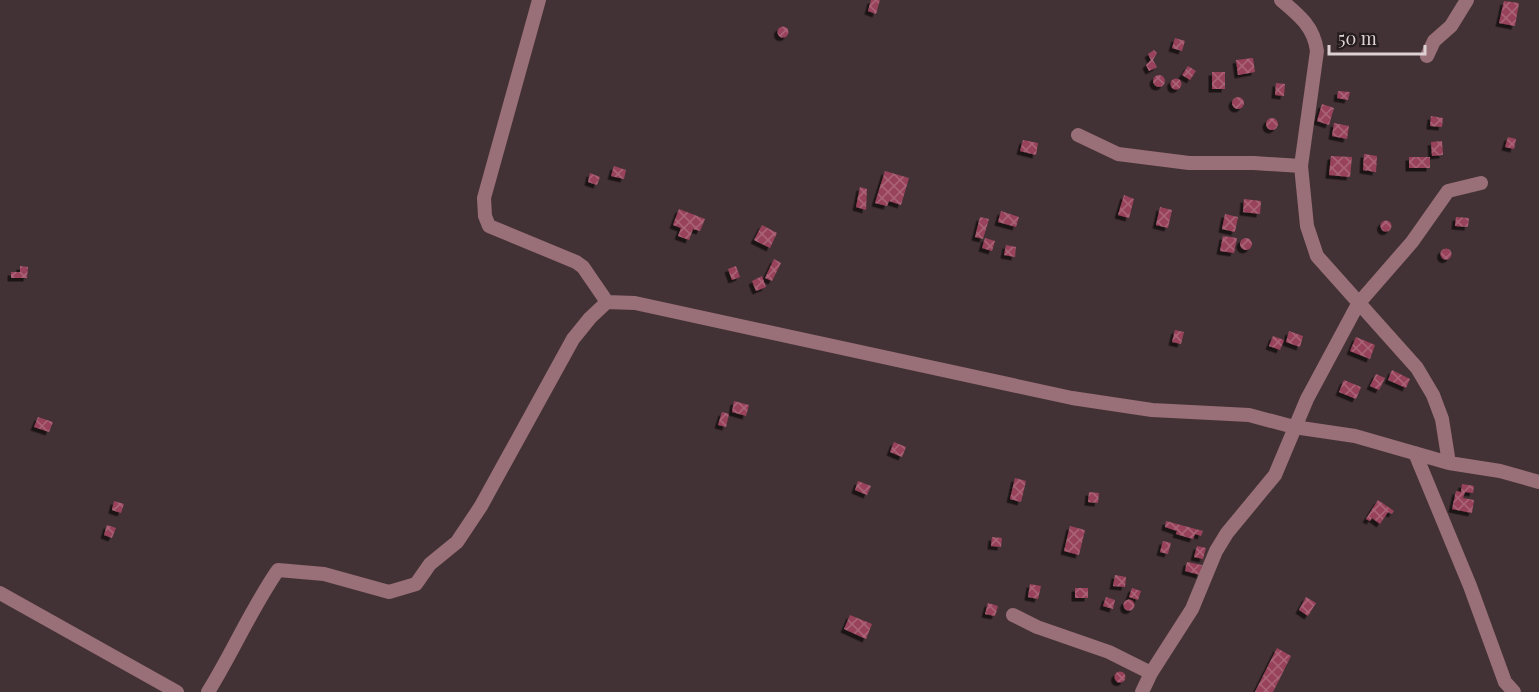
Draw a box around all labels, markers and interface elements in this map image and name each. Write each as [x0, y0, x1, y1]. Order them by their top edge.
scale bar [1329, 18, 1425, 56]
text: 50 m [1338, 26, 1377, 50]

